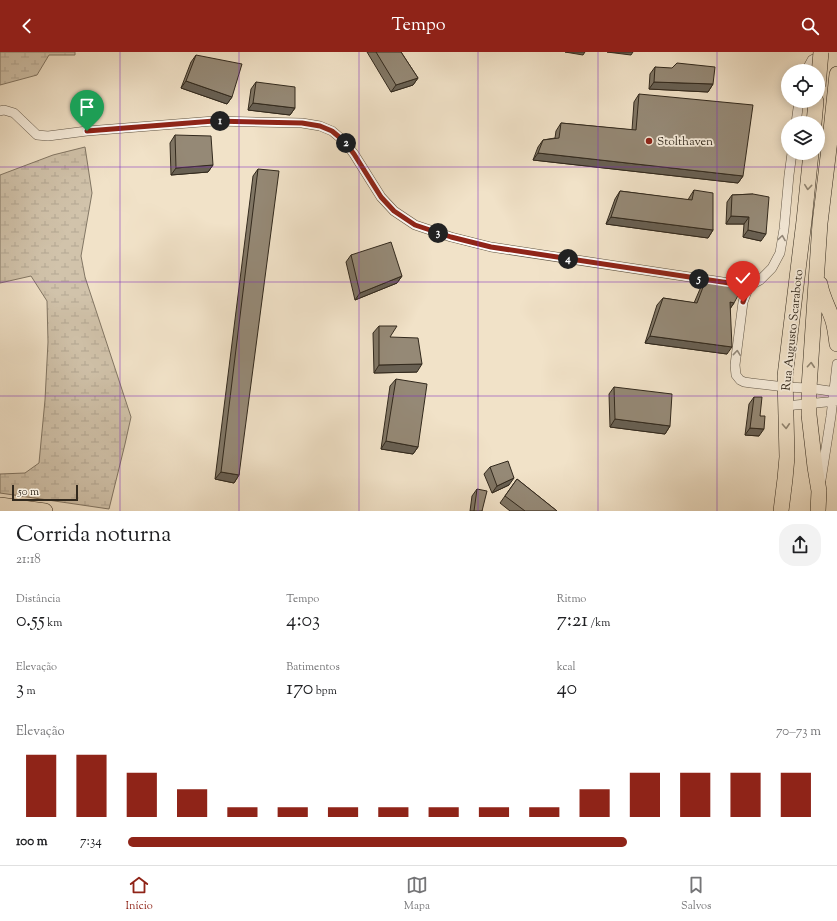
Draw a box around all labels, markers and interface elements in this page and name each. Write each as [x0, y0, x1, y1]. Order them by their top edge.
text: Tempo [392, 13, 446, 39]
icon: back [16, 15, 38, 37]
icon: search [799, 15, 821, 37]
map controls [781, 64, 825, 160]
button: locate [781, 64, 825, 108]
pin [70, 90, 104, 131]
icon: arrive [76, 96, 98, 118]
pin: 1 [210, 111, 230, 131]
text: 1 [218, 113, 222, 129]
button: layers [781, 116, 825, 160]
pin: 2 [336, 133, 356, 153]
place label: Stolthaven [657, 133, 713, 151]
text: 2 [343, 135, 349, 151]
marker: Stolthaven [644, 136, 654, 146]
one-way arrow [803, 184, 812, 190]
pin: 3 [428, 223, 448, 243]
text: 3 [436, 225, 440, 241]
one-way arrow [777, 235, 786, 241]
pin: 4 [558, 249, 578, 269]
text: 4 [565, 251, 571, 267]
pin [726, 261, 760, 302]
icon: check [732, 267, 754, 289]
street label: Rua Augusto Scaraboto [778, 268, 808, 392]
pin: 5 [689, 269, 709, 289]
text: 5 [697, 271, 701, 287]
one-way arrow [732, 350, 741, 356]
one-way arrow [806, 362, 815, 368]
one-way arrow [782, 423, 790, 429]
scale bar [12, 483, 78, 502]
text: 50 m [18, 484, 39, 500]
text: Corrida noturna [16, 520, 171, 552]
button: share [779, 524, 821, 566]
text: 21:18 [16, 551, 41, 569]
text: Distância [16, 591, 61, 607]
text: Tempo [286, 591, 319, 607]
text: Ritmo [557, 591, 586, 607]
text: 0.55 [16, 607, 45, 636]
text: 4:03 [286, 607, 320, 636]
text: 7:21 [557, 607, 588, 636]
text: km [45, 615, 62, 631]
text: /km [588, 615, 610, 631]
text: Elevação [16, 659, 57, 675]
text: Batimentos [286, 659, 340, 675]
text: kcal [557, 659, 576, 675]
text: 3 [16, 675, 24, 704]
text: 170 [286, 675, 313, 704]
text: 40 [557, 675, 577, 704]
text: m [24, 683, 36, 699]
text: bpm [313, 683, 337, 699]
text: Elevação [16, 723, 65, 741]
text: 70–73 m [776, 723, 821, 741]
text: 100 m [16, 833, 48, 851]
text: 7:34 [80, 833, 102, 851]
tab: Início [126, 874, 153, 914]
tab: Mapa [404, 874, 430, 914]
tab: Salvos [681, 874, 711, 914]

